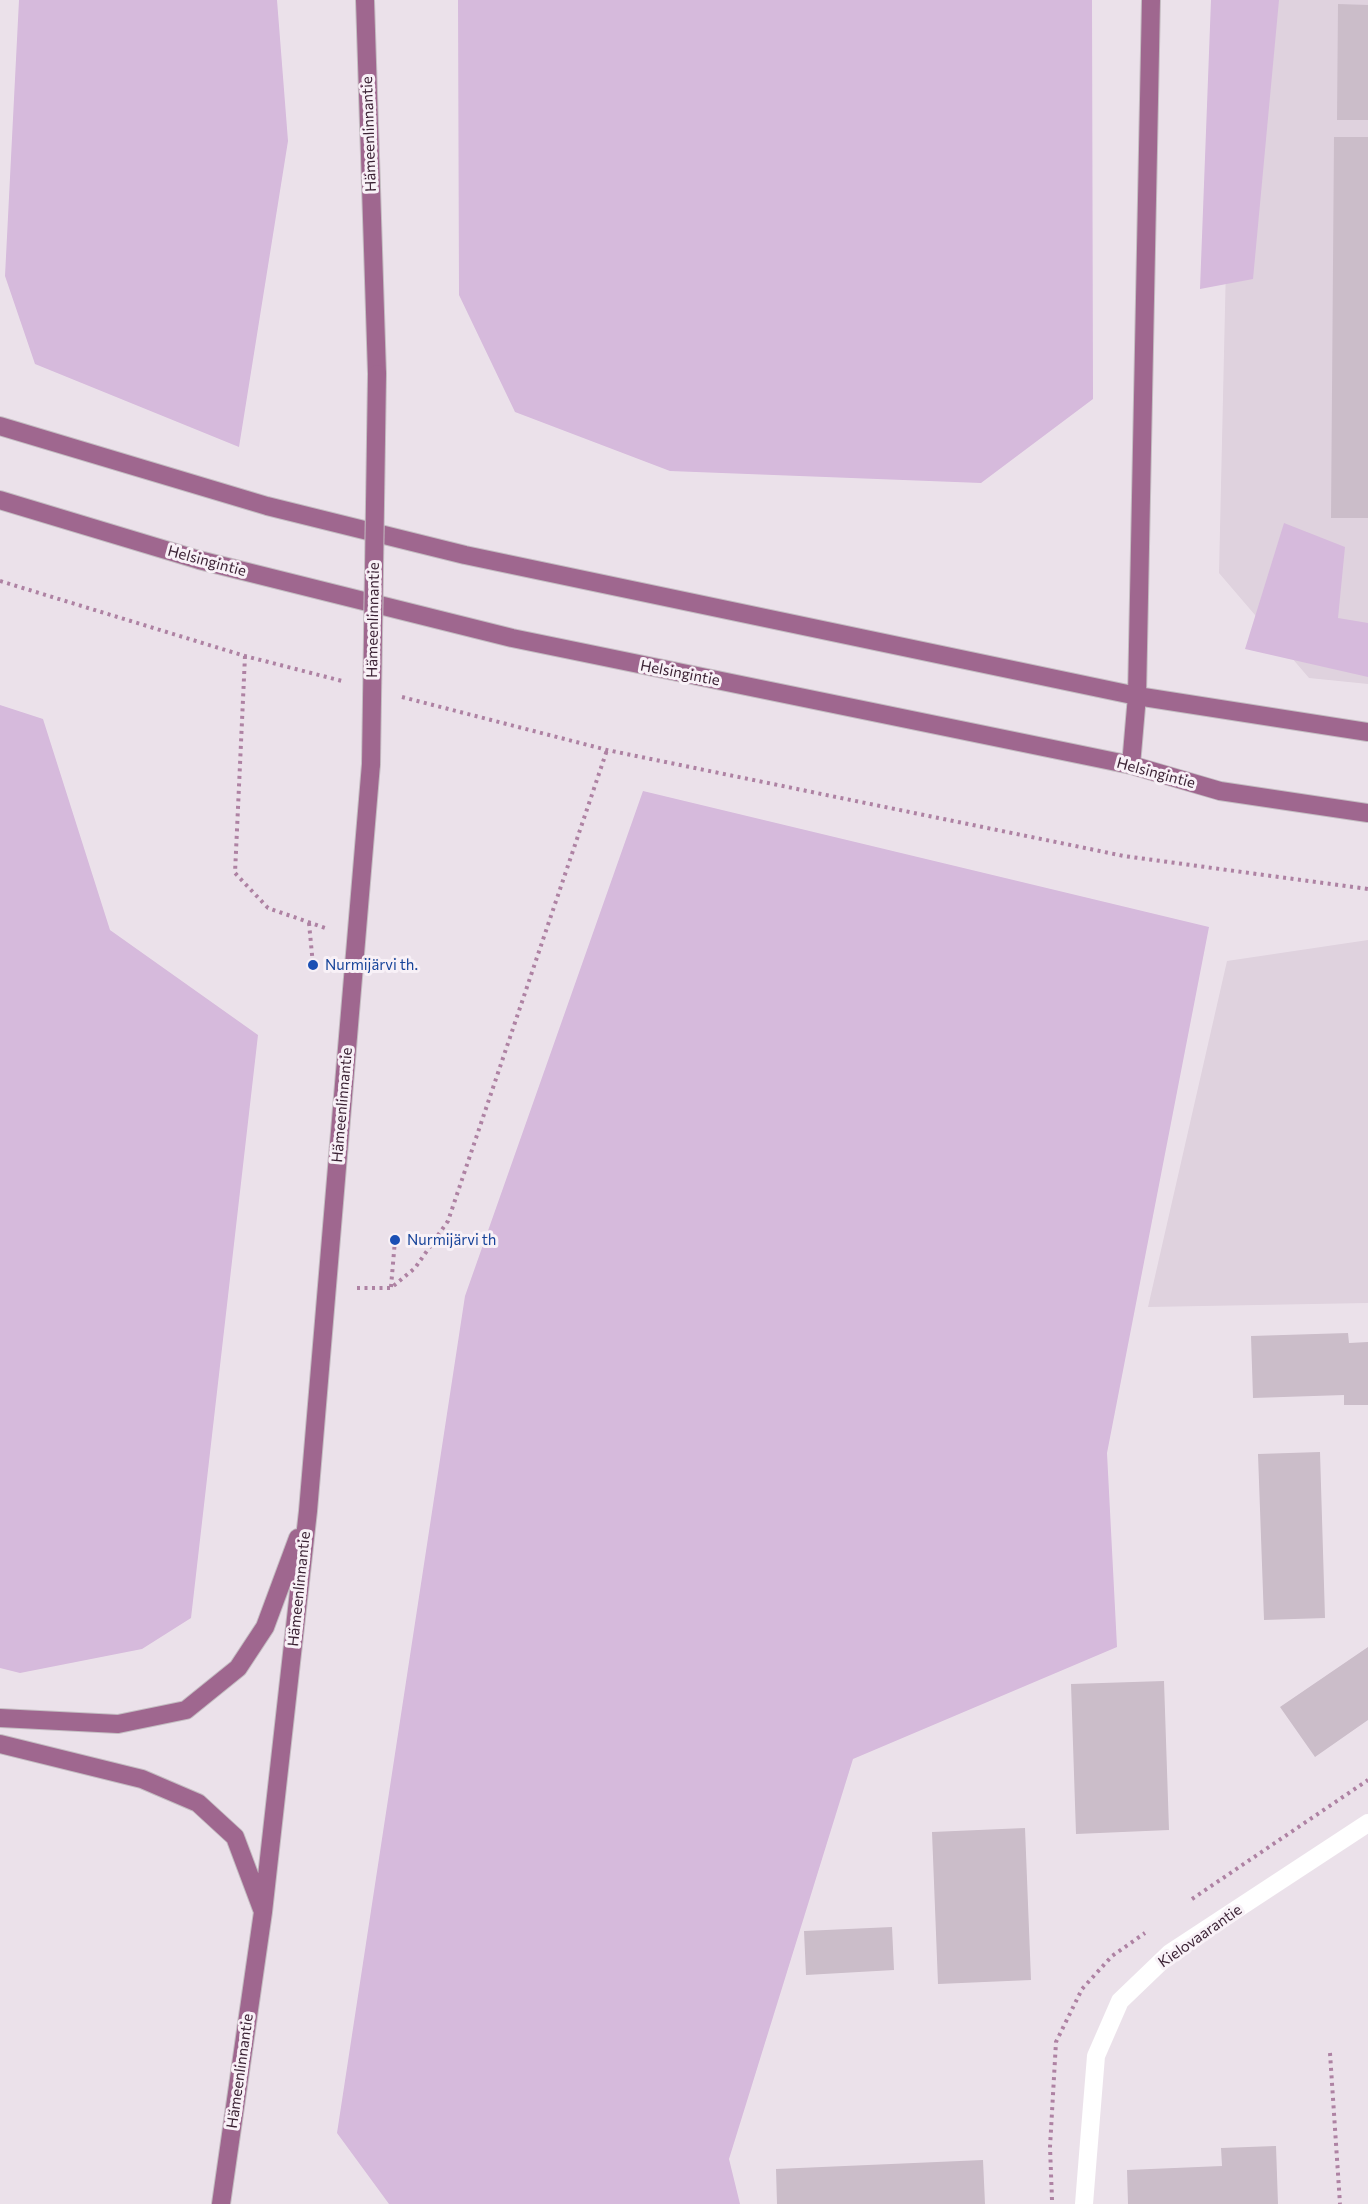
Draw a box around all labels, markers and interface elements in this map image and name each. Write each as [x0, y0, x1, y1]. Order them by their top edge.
street label: Hämeenlinnantie [358, 76, 380, 192]
street label: Helsingintie [166, 542, 248, 580]
street label: Hämeenlinnantie [363, 562, 383, 678]
street label: Helsingintie [639, 656, 721, 690]
street label: Helsingintie [1115, 754, 1197, 792]
place label: Nurmijärvi th. [325, 956, 418, 974]
marker: Nurmijärvi th. [306, 958, 320, 972]
street label: Hämeenlinnantie [328, 1047, 356, 1163]
place label: Nurmijärvi th [407, 1231, 496, 1249]
marker: Nurmijärvi th [388, 1233, 402, 1247]
street label: Hämeenlinnantie [284, 1531, 314, 1647]
street label: Kielovaarantie [1155, 1901, 1245, 1971]
street label: Hämeenlinnantie [223, 2012, 257, 2130]

